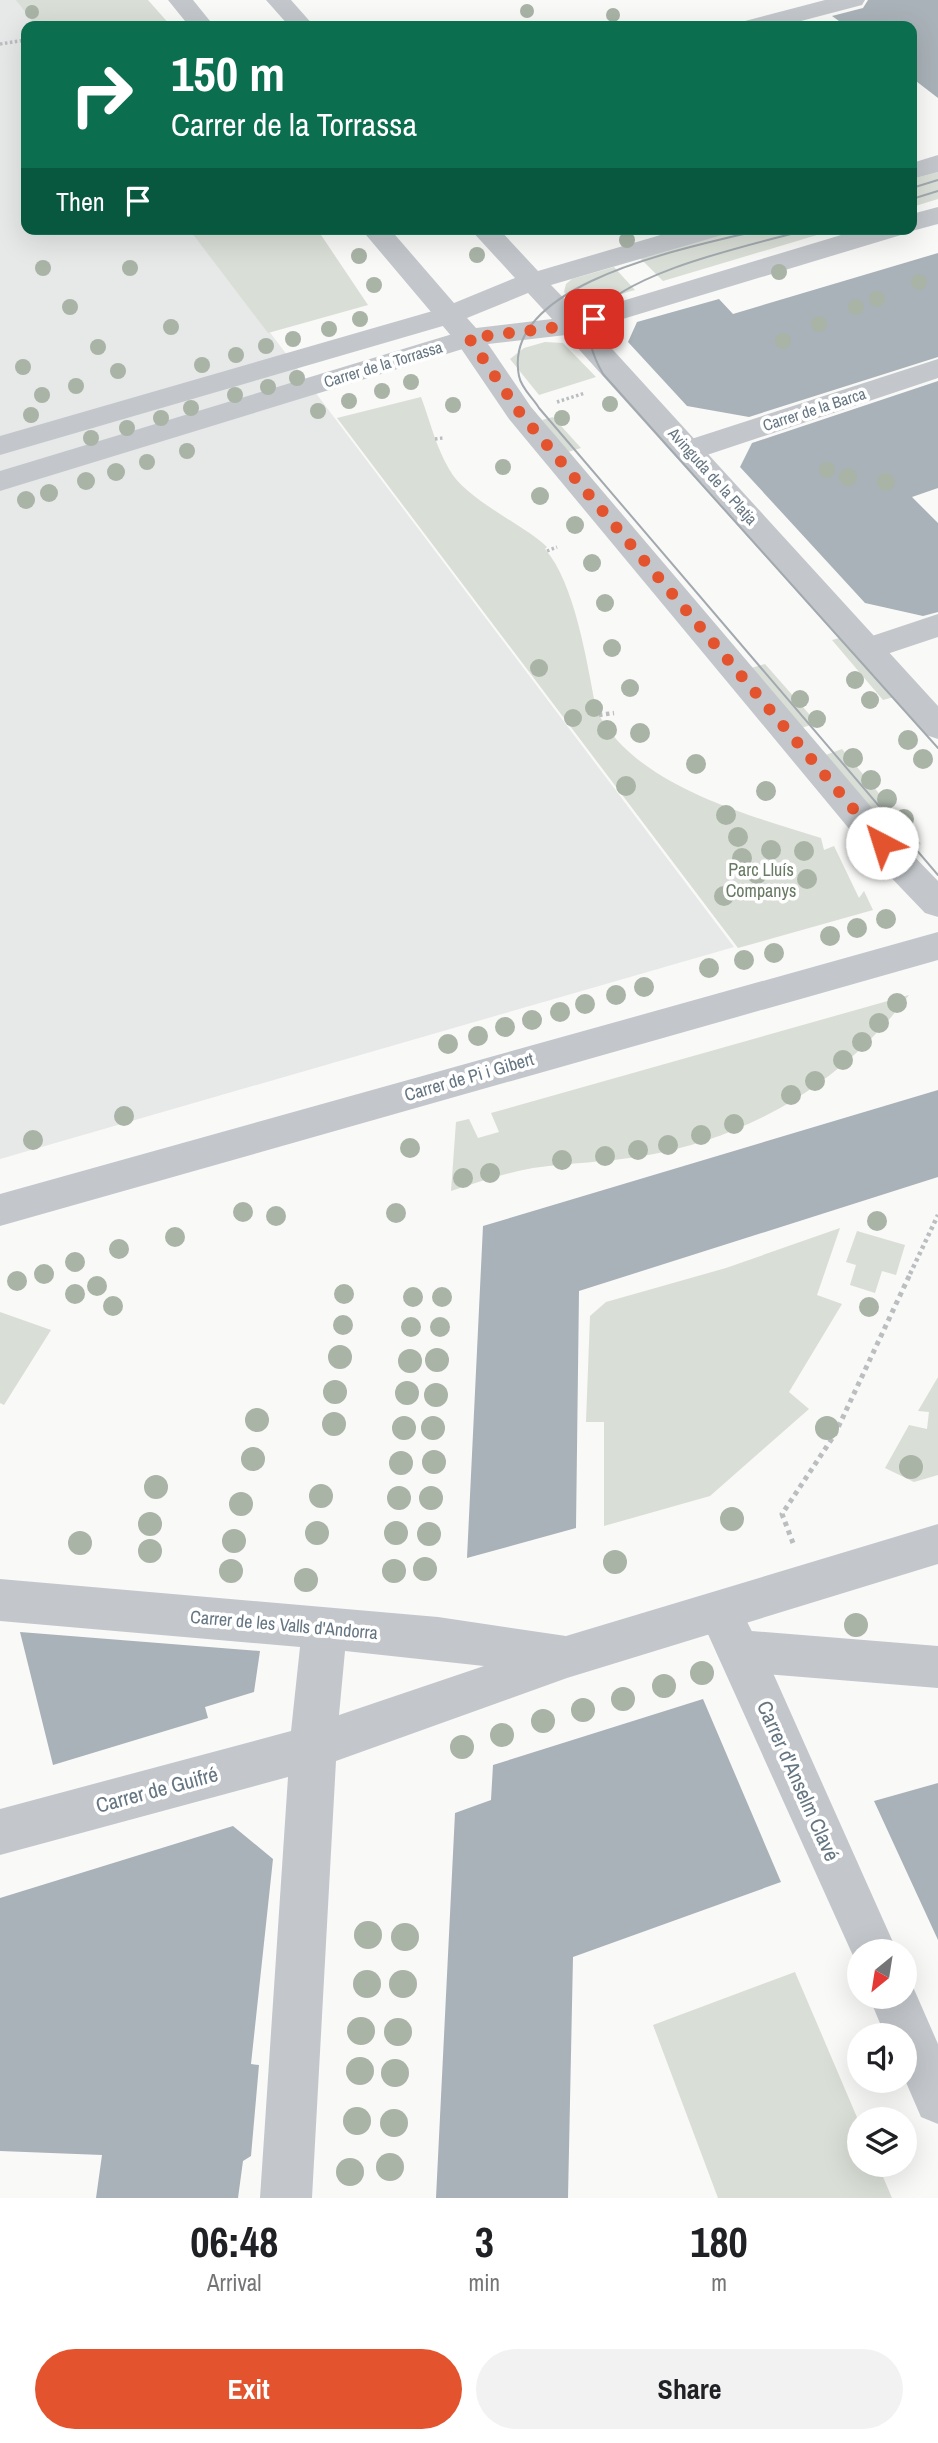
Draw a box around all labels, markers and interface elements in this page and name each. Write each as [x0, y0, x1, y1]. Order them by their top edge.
text: 150 m [171, 40, 285, 106]
icon: right [56, 49, 147, 140]
text: Carrer de la Torrassa [171, 103, 417, 146]
icon: arrive [119, 182, 157, 220]
text: Then [56, 184, 105, 219]
pin [564, 289, 624, 349]
icon: arrive [575, 300, 613, 338]
street label: Carrer de la Torrassa [321, 335, 446, 393]
street label: Carrer de la Barca [760, 382, 869, 436]
street label: Avinguda de la Platja [663, 422, 763, 530]
position arrow [845, 806, 919, 880]
park label: Parc Lluís Companys [726, 857, 796, 903]
street label: Carrer de Pi i Gibert [401, 1046, 537, 1107]
street label: Carrer de les Valls d'Andorra [189, 1604, 379, 1645]
street label: Carrer d'Anselm Clavé [750, 1696, 847, 1866]
street label: Carrer de Guifré [93, 1759, 221, 1820]
north arrow [847, 1939, 917, 2009]
map controls [847, 1939, 917, 2177]
button: sound [847, 2023, 917, 2093]
button: layers [847, 2107, 917, 2177]
text: 06:48 [190, 2214, 278, 2270]
text: 3 [475, 2214, 494, 2270]
text: 180 [690, 2214, 748, 2270]
text: Arrival [207, 2267, 262, 2298]
text: min [469, 2267, 500, 2298]
text: m [711, 2267, 727, 2298]
button: Exit [35, 2349, 462, 2429]
button: Share [476, 2349, 903, 2429]

